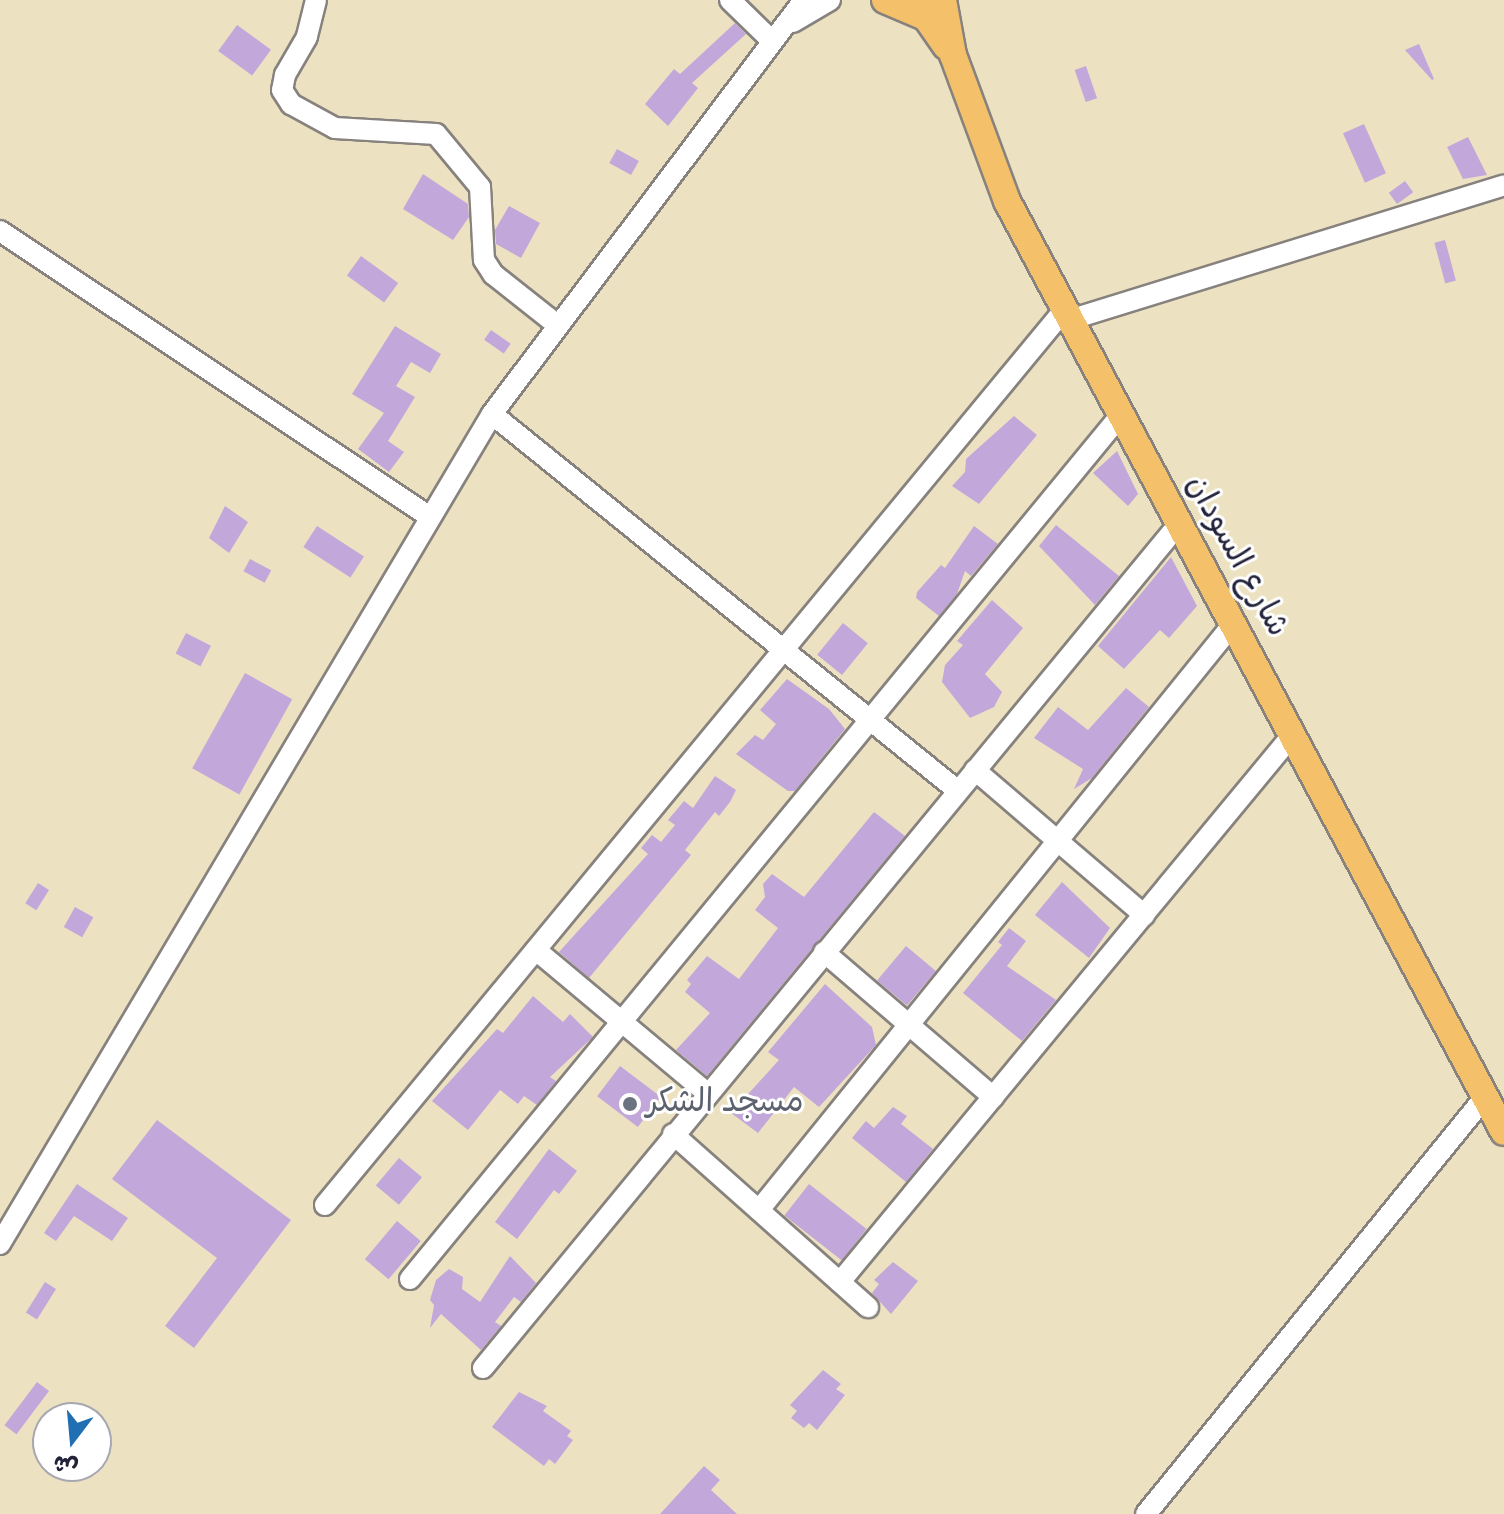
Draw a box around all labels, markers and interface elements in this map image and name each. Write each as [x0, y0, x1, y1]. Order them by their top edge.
street label: شارع السودان [1175, 470, 1295, 644]
place label: مسجد الشكر [646, 1085, 804, 1123]
marker: مسجد الشكر [621, 1095, 639, 1113]
north arrow [32, 1402, 112, 1482]
text: ش [50, 1444, 82, 1482]

